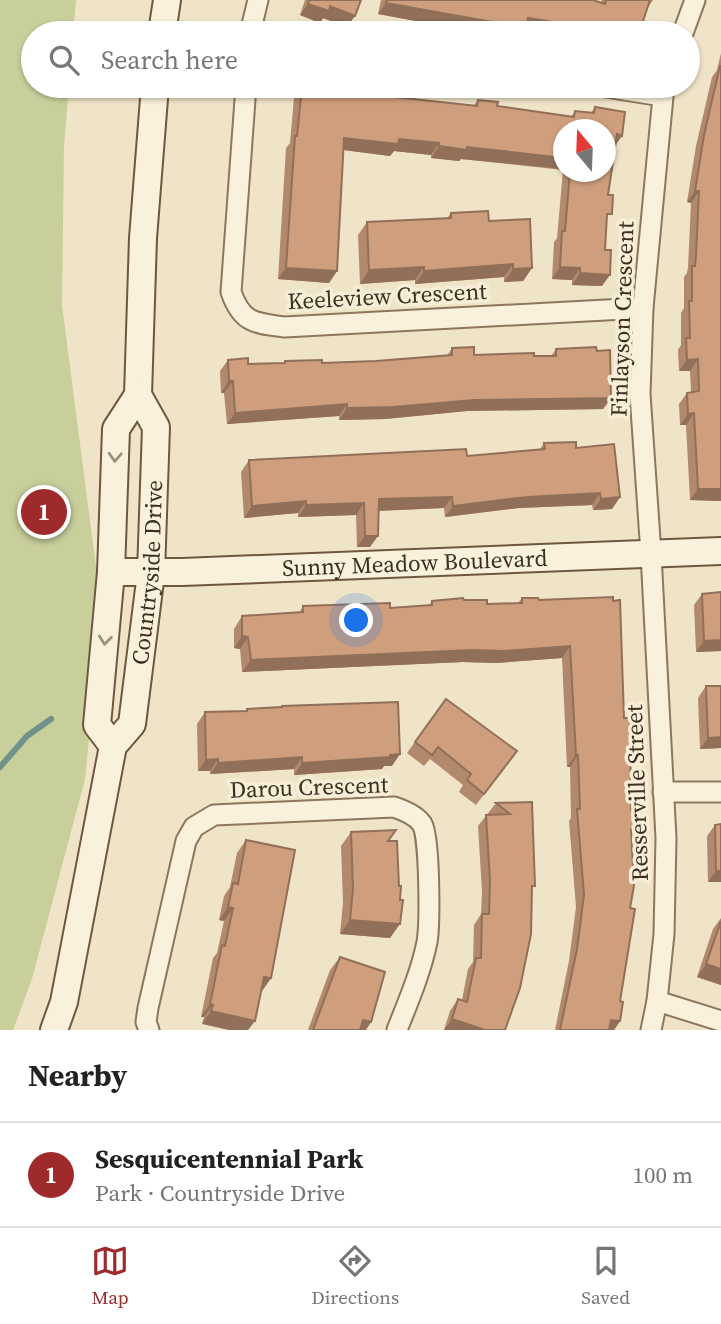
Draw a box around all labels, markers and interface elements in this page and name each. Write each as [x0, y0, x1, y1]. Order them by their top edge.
search box [21, 21, 700, 98]
icon: search [45, 41, 83, 79]
text: Search here [101, 42, 238, 78]
north arrow [553, 119, 616, 182]
street label: Finlayson Crescent [603, 220, 641, 417]
street label: Keeleview Crescent [287, 275, 488, 317]
one-way arrow [108, 452, 123, 463]
street label: Countryside Drive [124, 479, 170, 667]
pin: 1 [21, 486, 67, 538]
street label: Sunny Meadow Boulevard [282, 542, 548, 584]
your location [339, 603, 373, 637]
one-way arrow [98, 635, 113, 646]
street label: Resserville Street [618, 704, 656, 882]
street label: Darou Crescent [229, 768, 389, 806]
text: Nearby [28, 1055, 127, 1096]
text: Sesquicentennial Park [95, 1141, 363, 1177]
text: 1 [45, 1159, 57, 1191]
text: 100 m [632, 1159, 693, 1191]
text: Park · Countryside Drive [95, 1177, 345, 1209]
tab: Map [91, 1242, 129, 1310]
tab: Directions [311, 1242, 399, 1310]
tab: Saved [581, 1242, 630, 1310]

